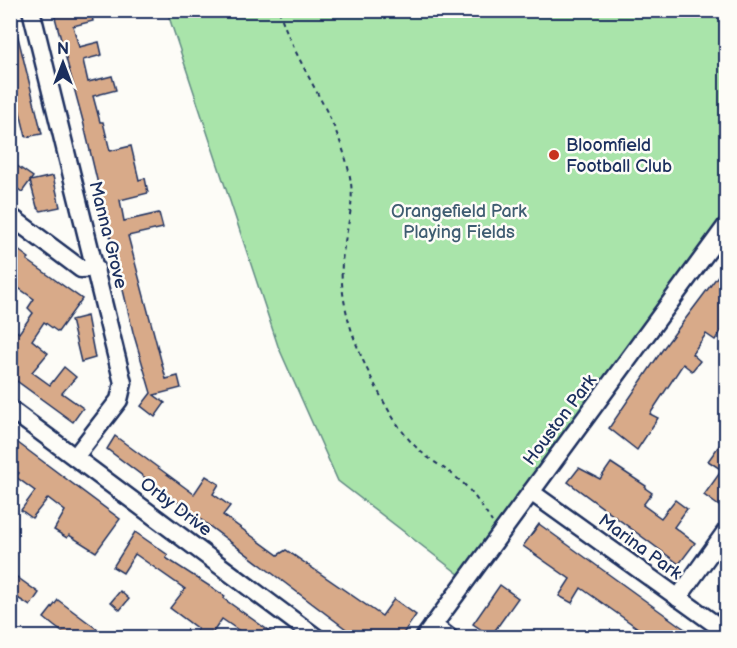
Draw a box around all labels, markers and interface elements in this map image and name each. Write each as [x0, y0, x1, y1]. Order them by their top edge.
north arrow [33, 33, 93, 93]
text: N [57, 40, 69, 59]
place label: Bloomfield Football Club [566, 135, 672, 177]
marker: Bloomfield Football Club [547, 148, 561, 162]
street label: Manna Grove [85, 179, 132, 291]
park label: Orangefield Park Playing Fields [391, 201, 527, 243]
street label: Houston Park [519, 370, 601, 470]
street label: Orby Drive [136, 473, 216, 541]
street label: Marina Park [594, 510, 686, 584]

